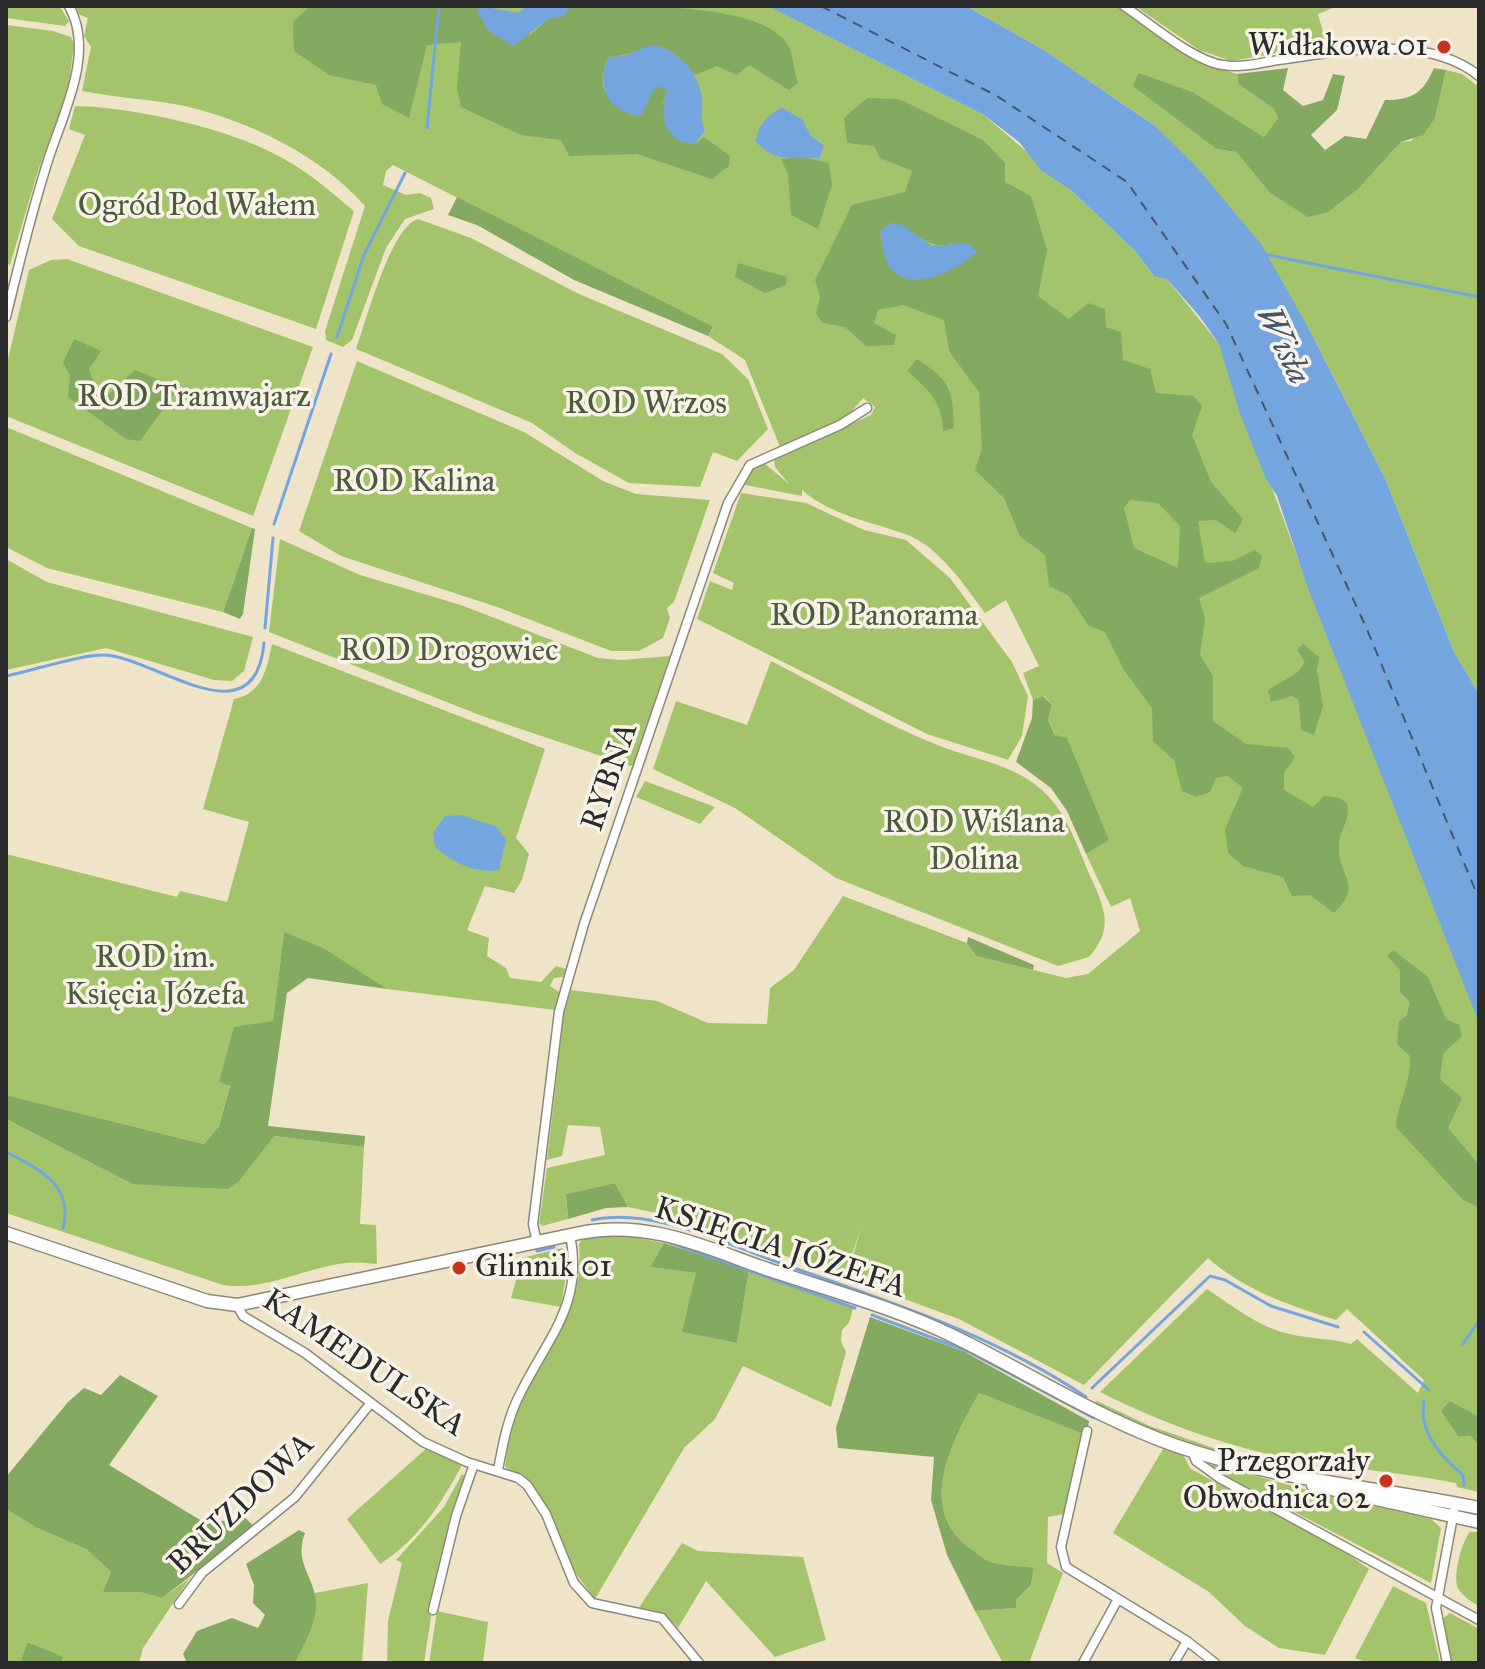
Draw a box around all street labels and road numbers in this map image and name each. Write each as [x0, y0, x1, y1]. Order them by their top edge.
street label: RYBNA [575, 718, 647, 836]
street label: KSIĘCIA JÓZEFA [649, 1190, 911, 1308]
street label: KAMEDULSKA [254, 1282, 472, 1446]
street label: BRUZDOWA [161, 1426, 323, 1584]

